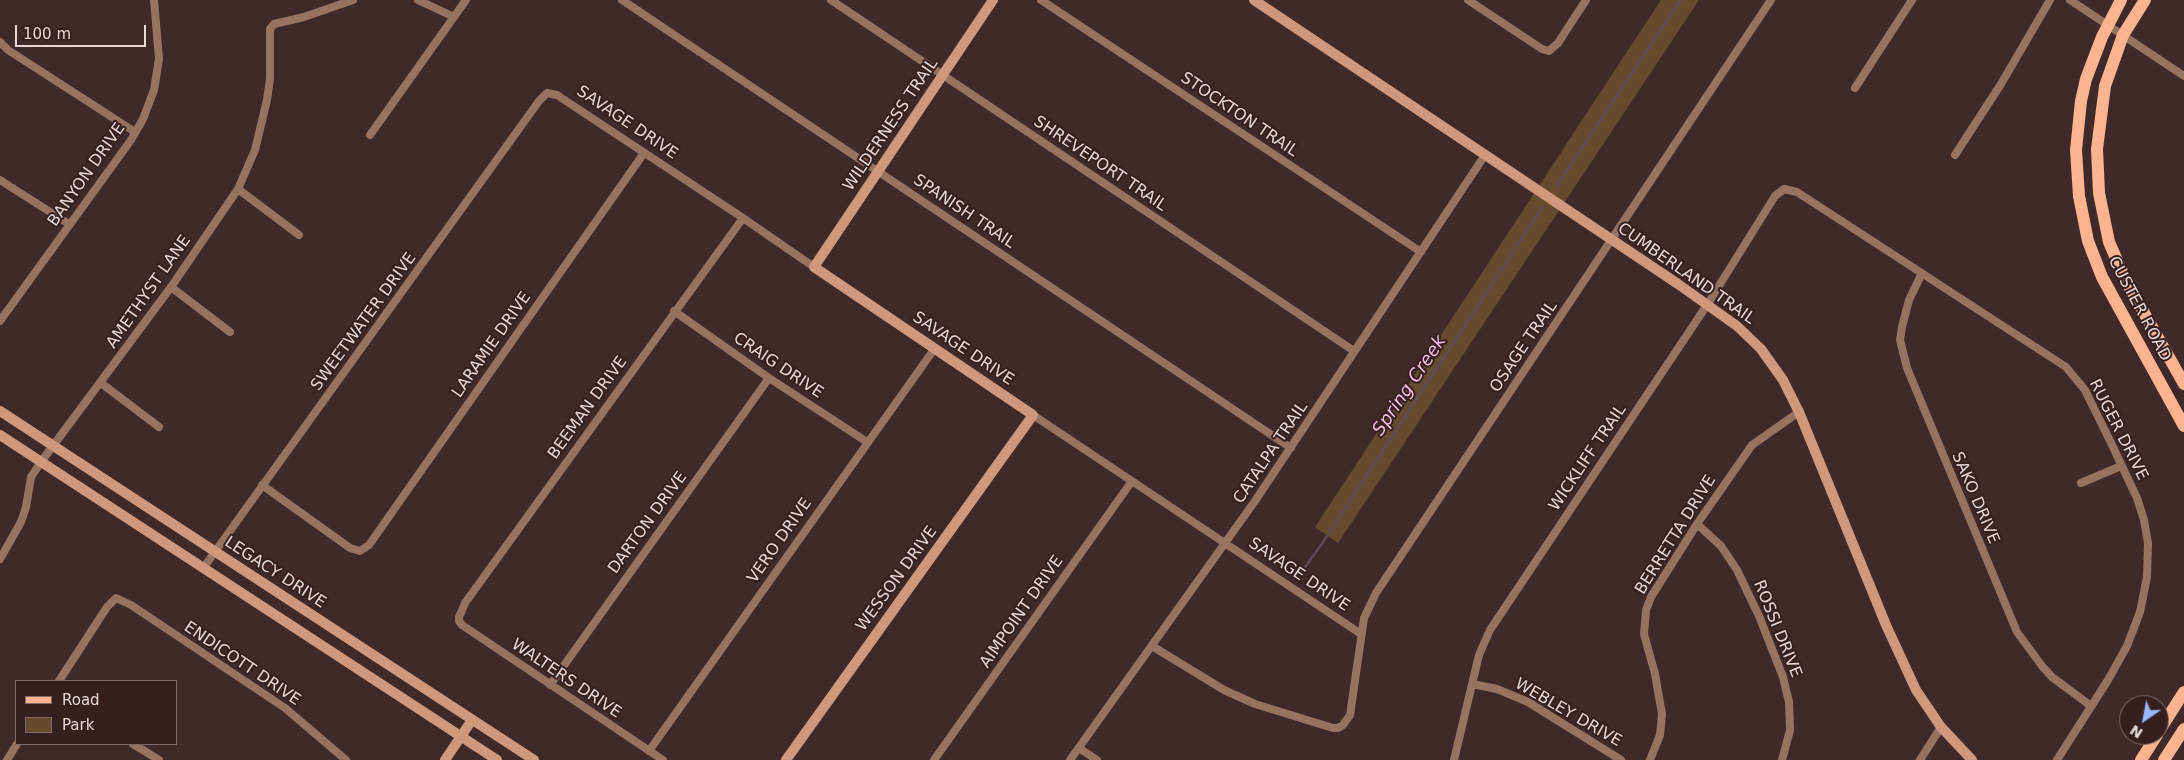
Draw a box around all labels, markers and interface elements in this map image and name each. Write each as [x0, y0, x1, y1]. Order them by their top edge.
scale bar [18, 15, 149, 47]
text: 100 m [23, 25, 71, 43]
street label: WILDERNESS TRAIL [840, 55, 942, 195]
street label: STOCKTON TRAIL [1177, 69, 1301, 161]
street label: SAVAGE DRIVE [573, 82, 681, 164]
street label: SHREVEPORT TRAIL [1030, 112, 1170, 216]
street label: BANYON DRIVE [44, 120, 130, 230]
street label: SPANISH TRAIL [910, 171, 1018, 253]
street label: CUMBERLAND TRAIL [1614, 219, 1758, 329]
street label: AMETHYST LANE [103, 232, 195, 352]
street label: SWEETWATER DRIVE [307, 249, 421, 395]
street label: CUSTER ROAD [2103, 253, 2175, 365]
street label: LARAMIE DRIVE [448, 288, 536, 402]
street label: OSAGE TRAIL [1486, 298, 1562, 396]
street label: SAVAGE DRIVE [909, 308, 1017, 390]
street label: CRAIG DRIVE [730, 329, 826, 403]
water label: Spring Creek [1369, 332, 1451, 440]
street label: BEEMAN DRIVE [544, 353, 632, 463]
street label: RUGER DRIVE [2084, 376, 2152, 484]
street label: CATALPA TRAIL [1230, 398, 1312, 508]
street label: WICKLIFF TRAIL [1545, 401, 1631, 515]
street label: SAKO DRIVE [1947, 449, 2003, 547]
street label: DARTON DRIVE [605, 468, 691, 578]
street label: BERRETTA DRIVE [1632, 472, 1720, 598]
street label: VERO DRIVE [744, 495, 816, 587]
street label: WESSON DRIVE [852, 523, 942, 635]
street label: LEGACY DRIVE [221, 533, 329, 613]
street label: SAVAGE DRIVE [1245, 534, 1353, 616]
street label: AIMPOINT DRIVE [976, 552, 1068, 672]
street label: ROSSI DRIVE [1749, 578, 1805, 680]
street label: ENDICOTT DRIVE [180, 618, 304, 710]
street label: WALTERS DRIVE [508, 635, 624, 723]
street label: WEBLEY DRIVE [1511, 675, 1625, 751]
legend [15, 680, 178, 745]
text: Road [62, 691, 100, 709]
north arrow [2119, 695, 2169, 745]
text: Park [62, 716, 94, 734]
text: N [2127, 722, 2146, 742]

